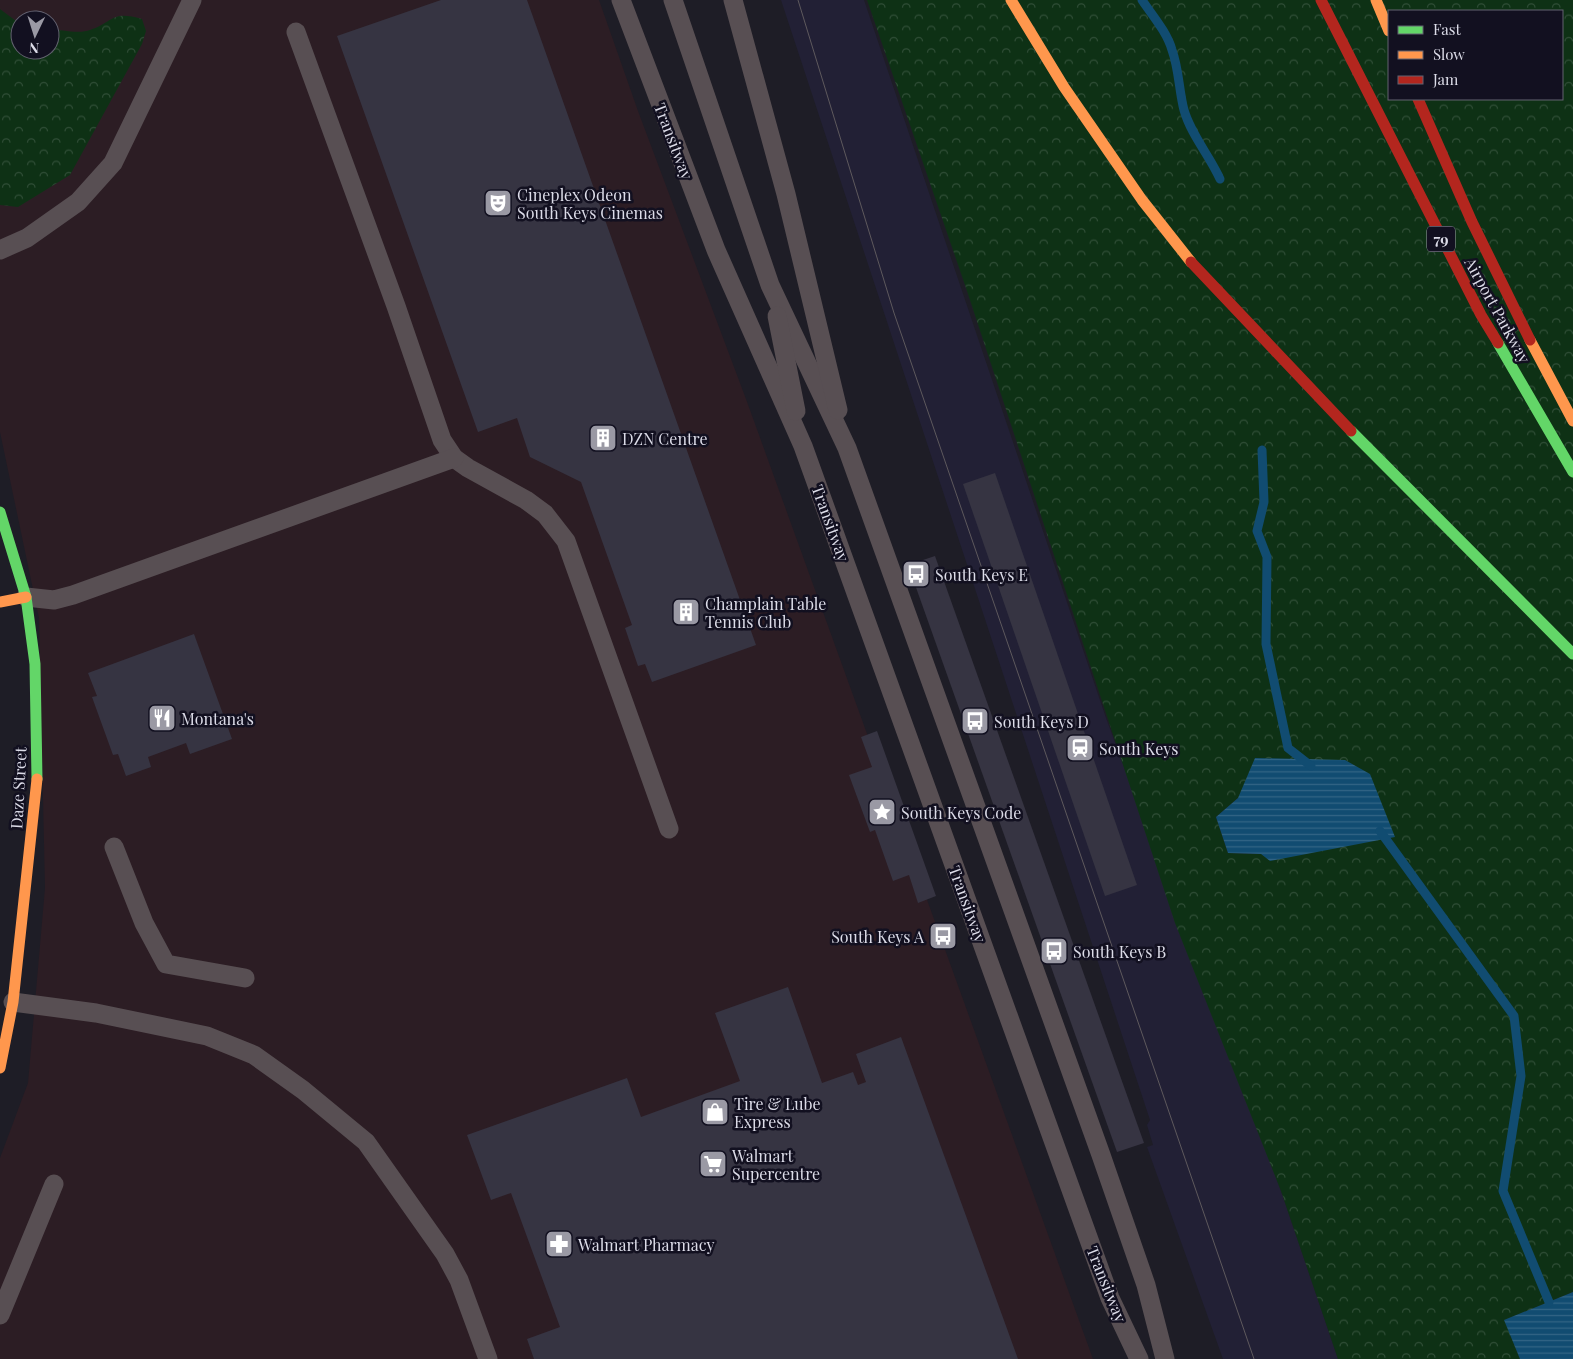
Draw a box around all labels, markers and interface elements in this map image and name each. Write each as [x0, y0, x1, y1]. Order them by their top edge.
north arrow [10, 10, 60, 60]
legend [1388, 10, 1563, 100]
text: Fast [1433, 19, 1462, 39]
text: N [28, 39, 40, 58]
text: Slow [1433, 44, 1465, 64]
text: Jam [1432, 69, 1459, 89]
street label: Transitway [650, 100, 698, 182]
place label: Cineplex Odeon South Keys Cinemas [517, 184, 663, 223]
theatre icon: Cineplex Odeon South Keys Cinemas [483, 188, 513, 218]
road number: 79 [1427, 226, 1455, 252]
street label: Airport Parkway [1460, 253, 1536, 366]
building icon: DZN Centre [588, 423, 618, 453]
place label: DZN Centre [622, 428, 708, 449]
street label: Transitway [807, 482, 855, 564]
bus stop icon: South Keys E [901, 559, 931, 589]
place label: South Keys E [935, 564, 1028, 585]
place label: Champlain Table Tennis Club [705, 593, 826, 632]
building icon: Champlain Table Tennis Club [671, 597, 701, 627]
restaurant icon: Montana's [147, 703, 177, 733]
bus stop icon: South Keys D [960, 706, 990, 736]
place label: Montana's [181, 708, 254, 729]
place label: South Keys D [994, 711, 1089, 732]
station icon: South Keys [1065, 733, 1095, 763]
place label: South Keys [1099, 738, 1178, 759]
street label: Daze Street [5, 746, 31, 830]
place icon: South Keys Code [867, 797, 897, 827]
place label: South Keys Code [901, 802, 1021, 823]
street label: Transitway [944, 863, 992, 945]
bus stop icon: South Keys A [928, 921, 958, 951]
place label: South Keys A [831, 926, 925, 947]
bus stop icon: South Keys B [1039, 936, 1069, 966]
place label: South Keys B [1073, 941, 1166, 962]
place label: Tire & Lube Express [734, 1093, 821, 1132]
shop icon: Tire & Lube Express [700, 1097, 730, 1127]
place label: Walmart Supercentre [731, 1145, 820, 1184]
supermarket icon: Walmart Supercentre [698, 1149, 728, 1179]
pharmacy icon: Walmart Pharmacy [544, 1229, 574, 1259]
place label: Walmart Pharmacy [577, 1234, 715, 1255]
street label: Transitway [1082, 1243, 1132, 1325]

